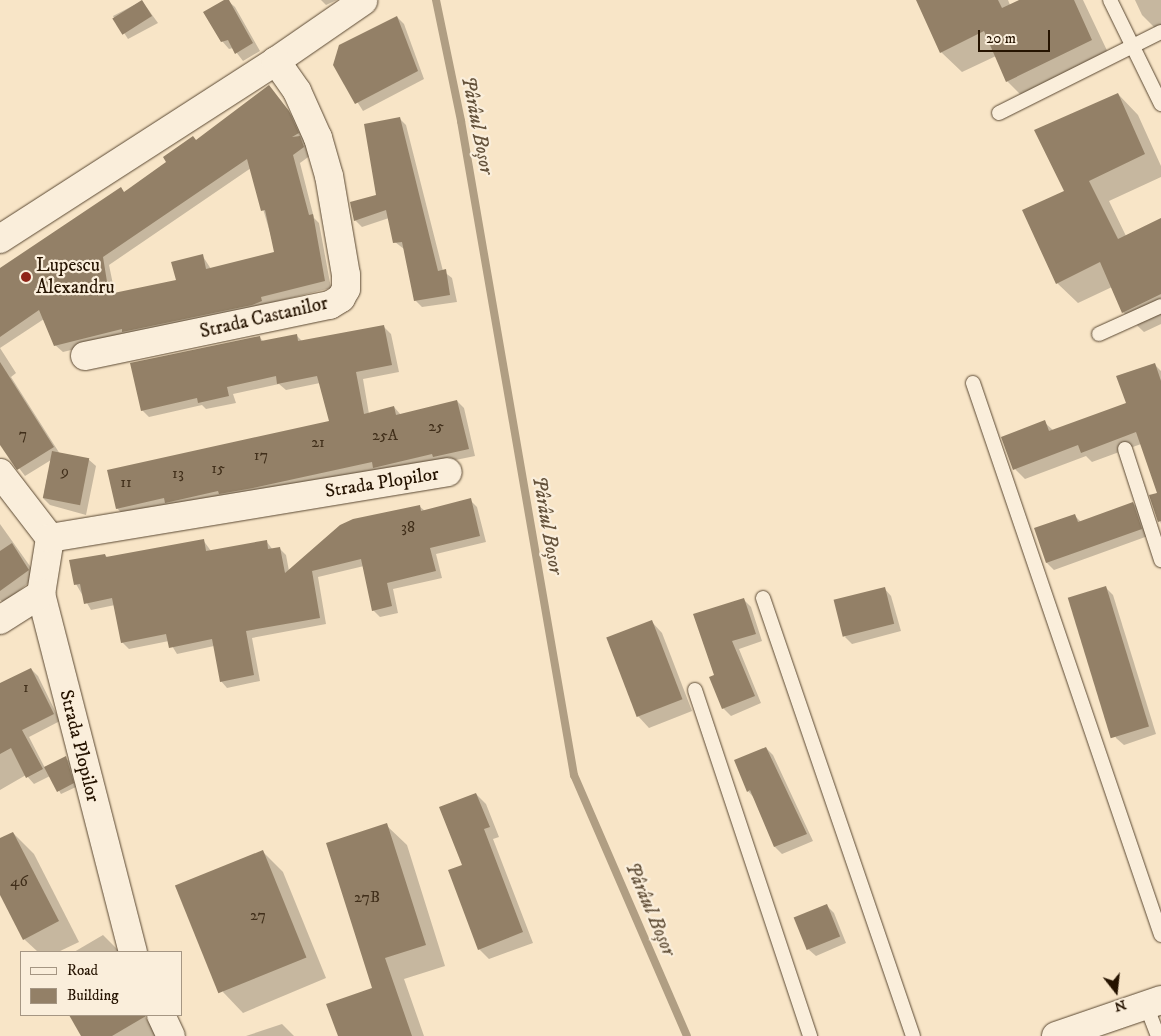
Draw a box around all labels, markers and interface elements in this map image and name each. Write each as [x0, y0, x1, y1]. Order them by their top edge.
scale bar [981, 20, 1054, 52]
text: 20 m [986, 29, 1016, 48]
water label: Pârâul Boșor [456, 74, 498, 176]
place label: Lupescu Alexandru [36, 255, 115, 299]
marker: Lupescu Alexandru [20, 271, 32, 283]
street label: Strada Castanilor [198, 292, 330, 344]
house number: 25 [428, 416, 444, 436]
house number: 7 [19, 424, 27, 444]
house number: 25A [372, 425, 398, 445]
house number: 21 [311, 432, 325, 452]
house number: 17 [254, 445, 268, 465]
house number: 15 [211, 458, 225, 478]
house number: 9 [61, 461, 69, 481]
house number: 13 [172, 463, 184, 483]
street label: Strada Plopilor [323, 463, 441, 503]
house number: 11 [120, 472, 132, 492]
water label: Pârâul Boșor [527, 474, 567, 576]
house number: 38 [401, 517, 415, 537]
house number: 1 [23, 677, 29, 697]
street label: Strada Plopilor [54, 687, 104, 805]
water label: Pârâul Boșor [619, 858, 681, 960]
house number: 46 [10, 871, 28, 891]
house number: 27B [354, 887, 380, 907]
house number: 27 [250, 905, 266, 925]
legend [20, 951, 182, 1016]
text: Road [67, 961, 98, 980]
north arrow [1091, 966, 1141, 1016]
text: Building [67, 986, 119, 1005]
text: N [1112, 995, 1128, 1016]

